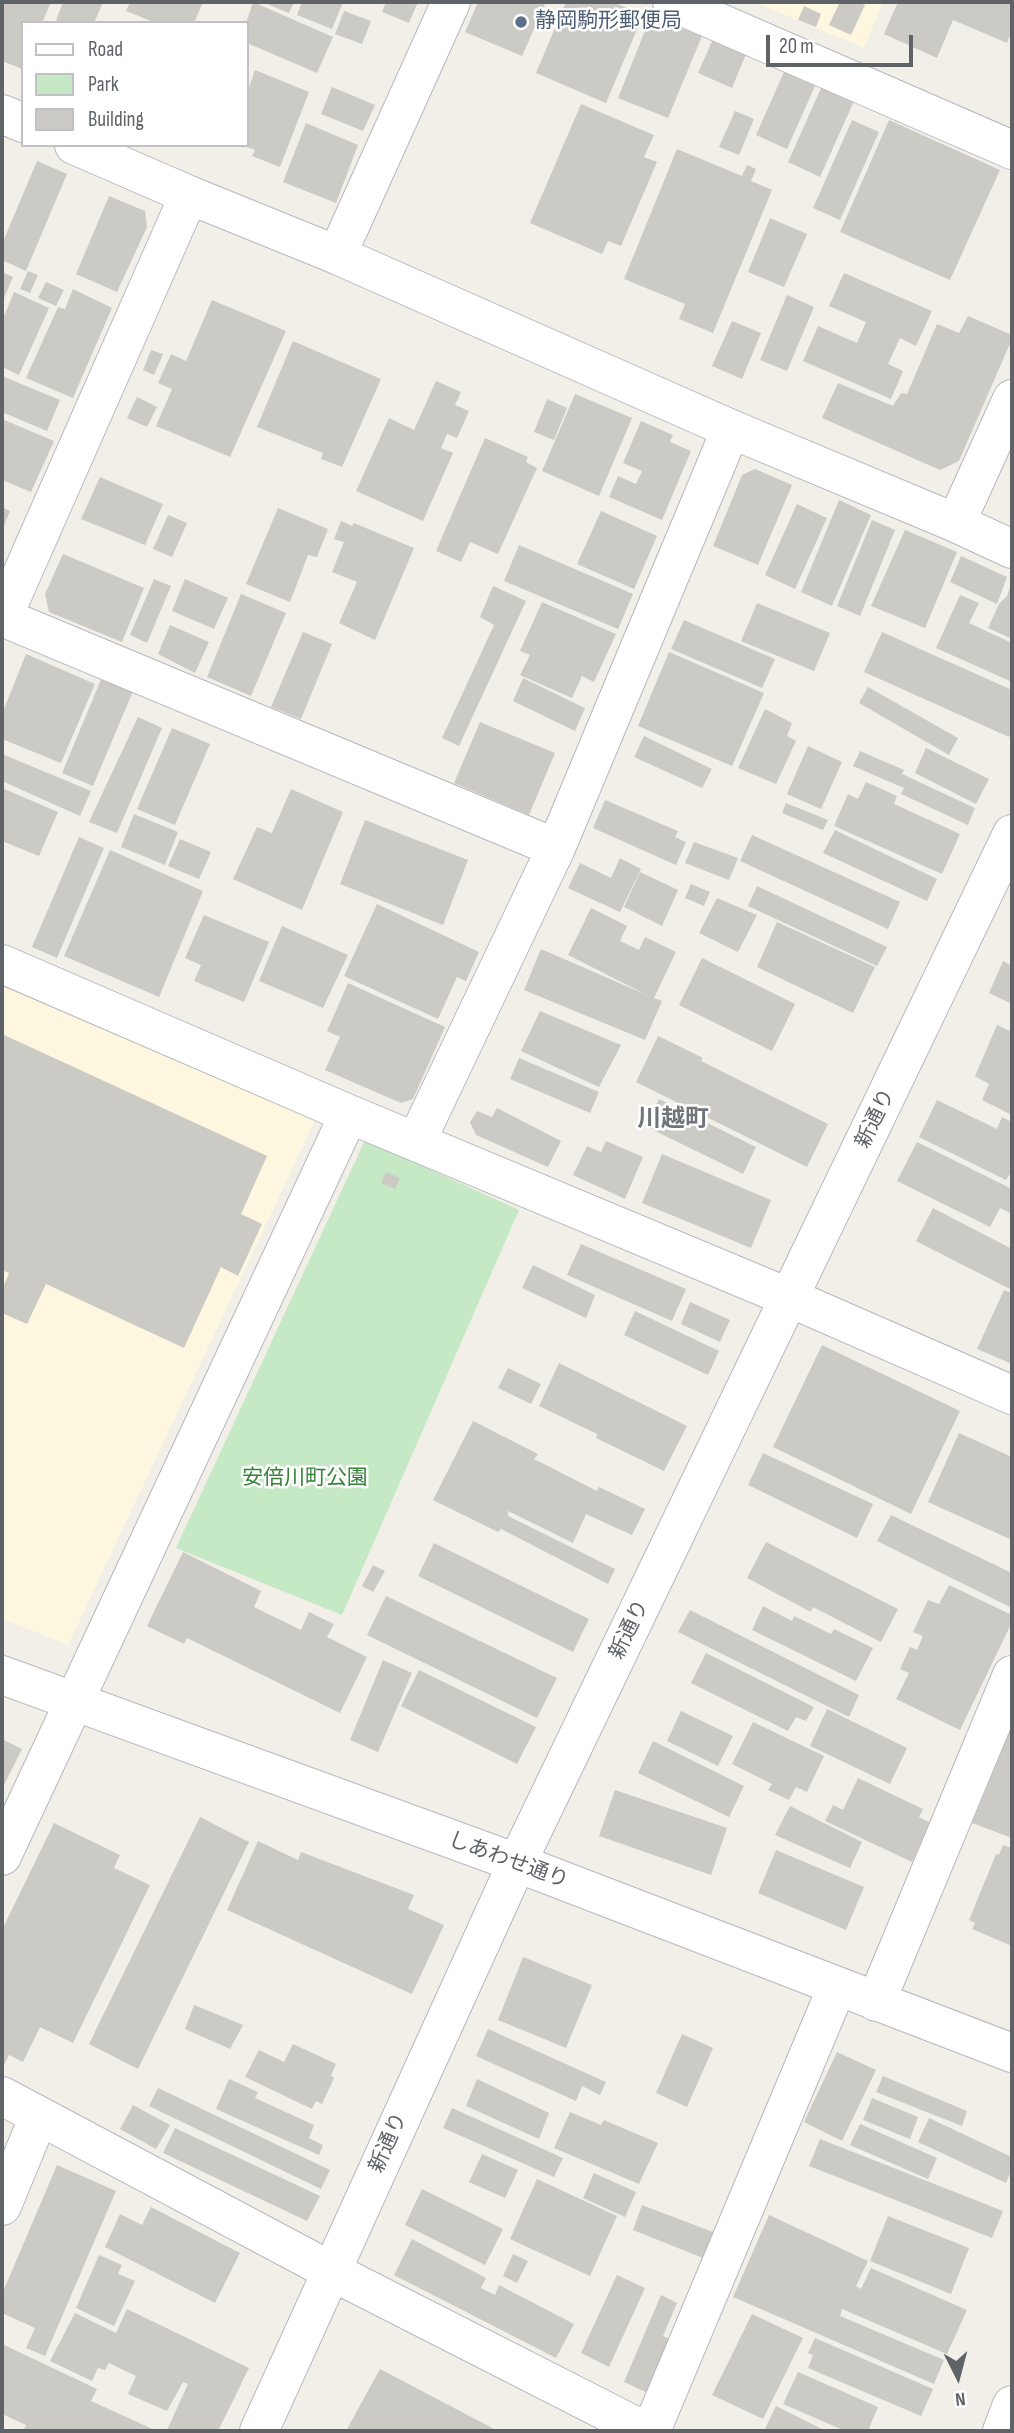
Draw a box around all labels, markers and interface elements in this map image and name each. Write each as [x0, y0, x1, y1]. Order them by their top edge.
place label: 静岡駒形郵便局 [535, 9, 682, 35]
marker: 静岡駒形郵便局 [513, 14, 529, 30]
legend [21, 21, 248, 147]
scale bar [769, 21, 916, 65]
text: 20 m [779, 34, 814, 59]
text: Road [88, 37, 123, 62]
text: Park [88, 72, 119, 97]
text: Building [88, 107, 144, 132]
street label: 新通り [851, 1085, 901, 1153]
district label: 川越町 [637, 1106, 709, 1134]
park label: 安倍川町公園 [242, 1466, 368, 1492]
street label: 新通り [605, 1596, 655, 1664]
street label: しあわせ通り [444, 1828, 572, 1894]
street label: 新通り [365, 2109, 413, 2177]
north arrow [923, 2342, 993, 2412]
text: N [954, 2386, 966, 2410]

